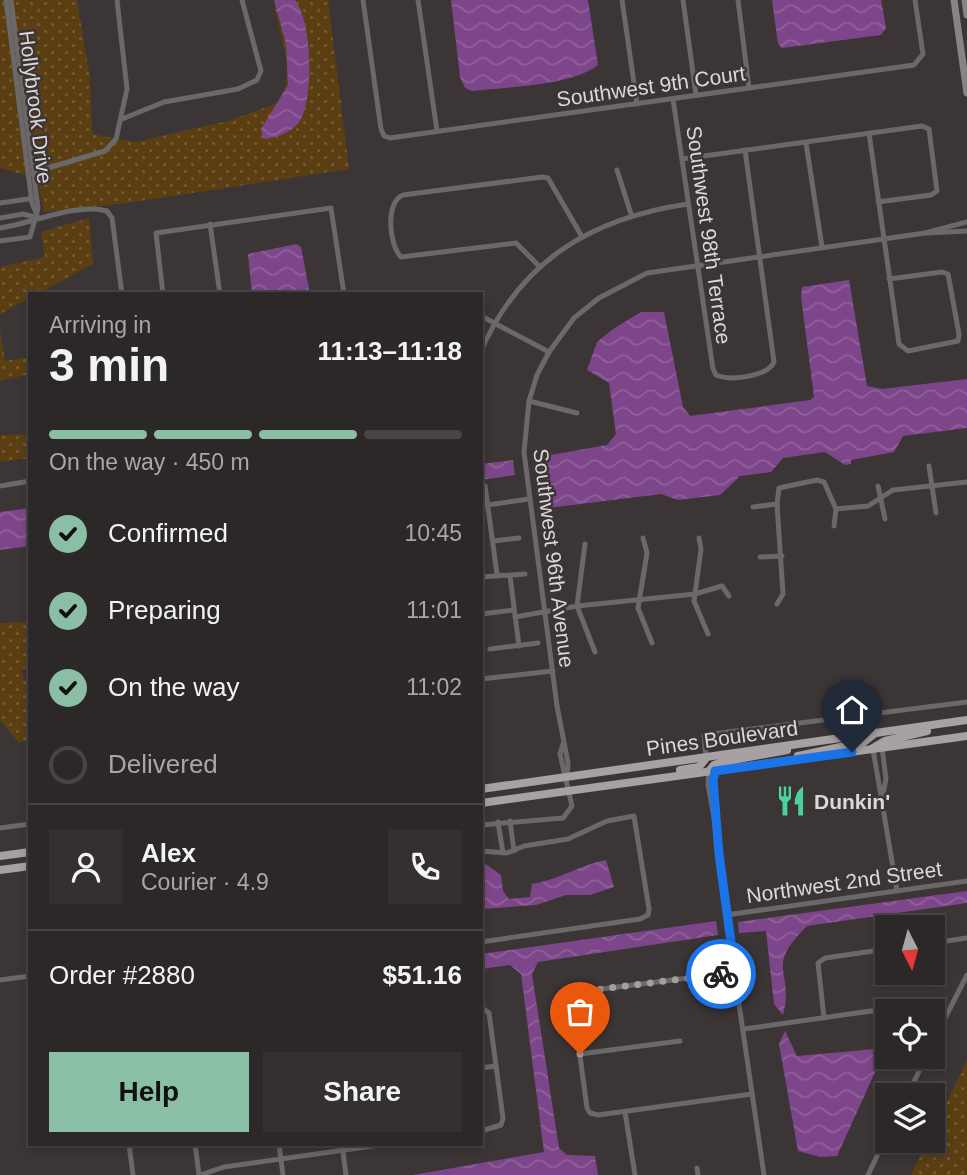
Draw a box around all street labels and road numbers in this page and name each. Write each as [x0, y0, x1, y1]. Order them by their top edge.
street label: Hollybrook Drive [15, 29, 57, 185]
street label: Southwest 9th Court [555, 61, 747, 111]
street label: Southwest 98th Terrace [682, 124, 736, 346]
street label: Southwest 96th Avenue [529, 447, 579, 669]
street label: Pines Boulevard [645, 716, 799, 760]
street label: Northwest 2nd Street [745, 857, 943, 907]

